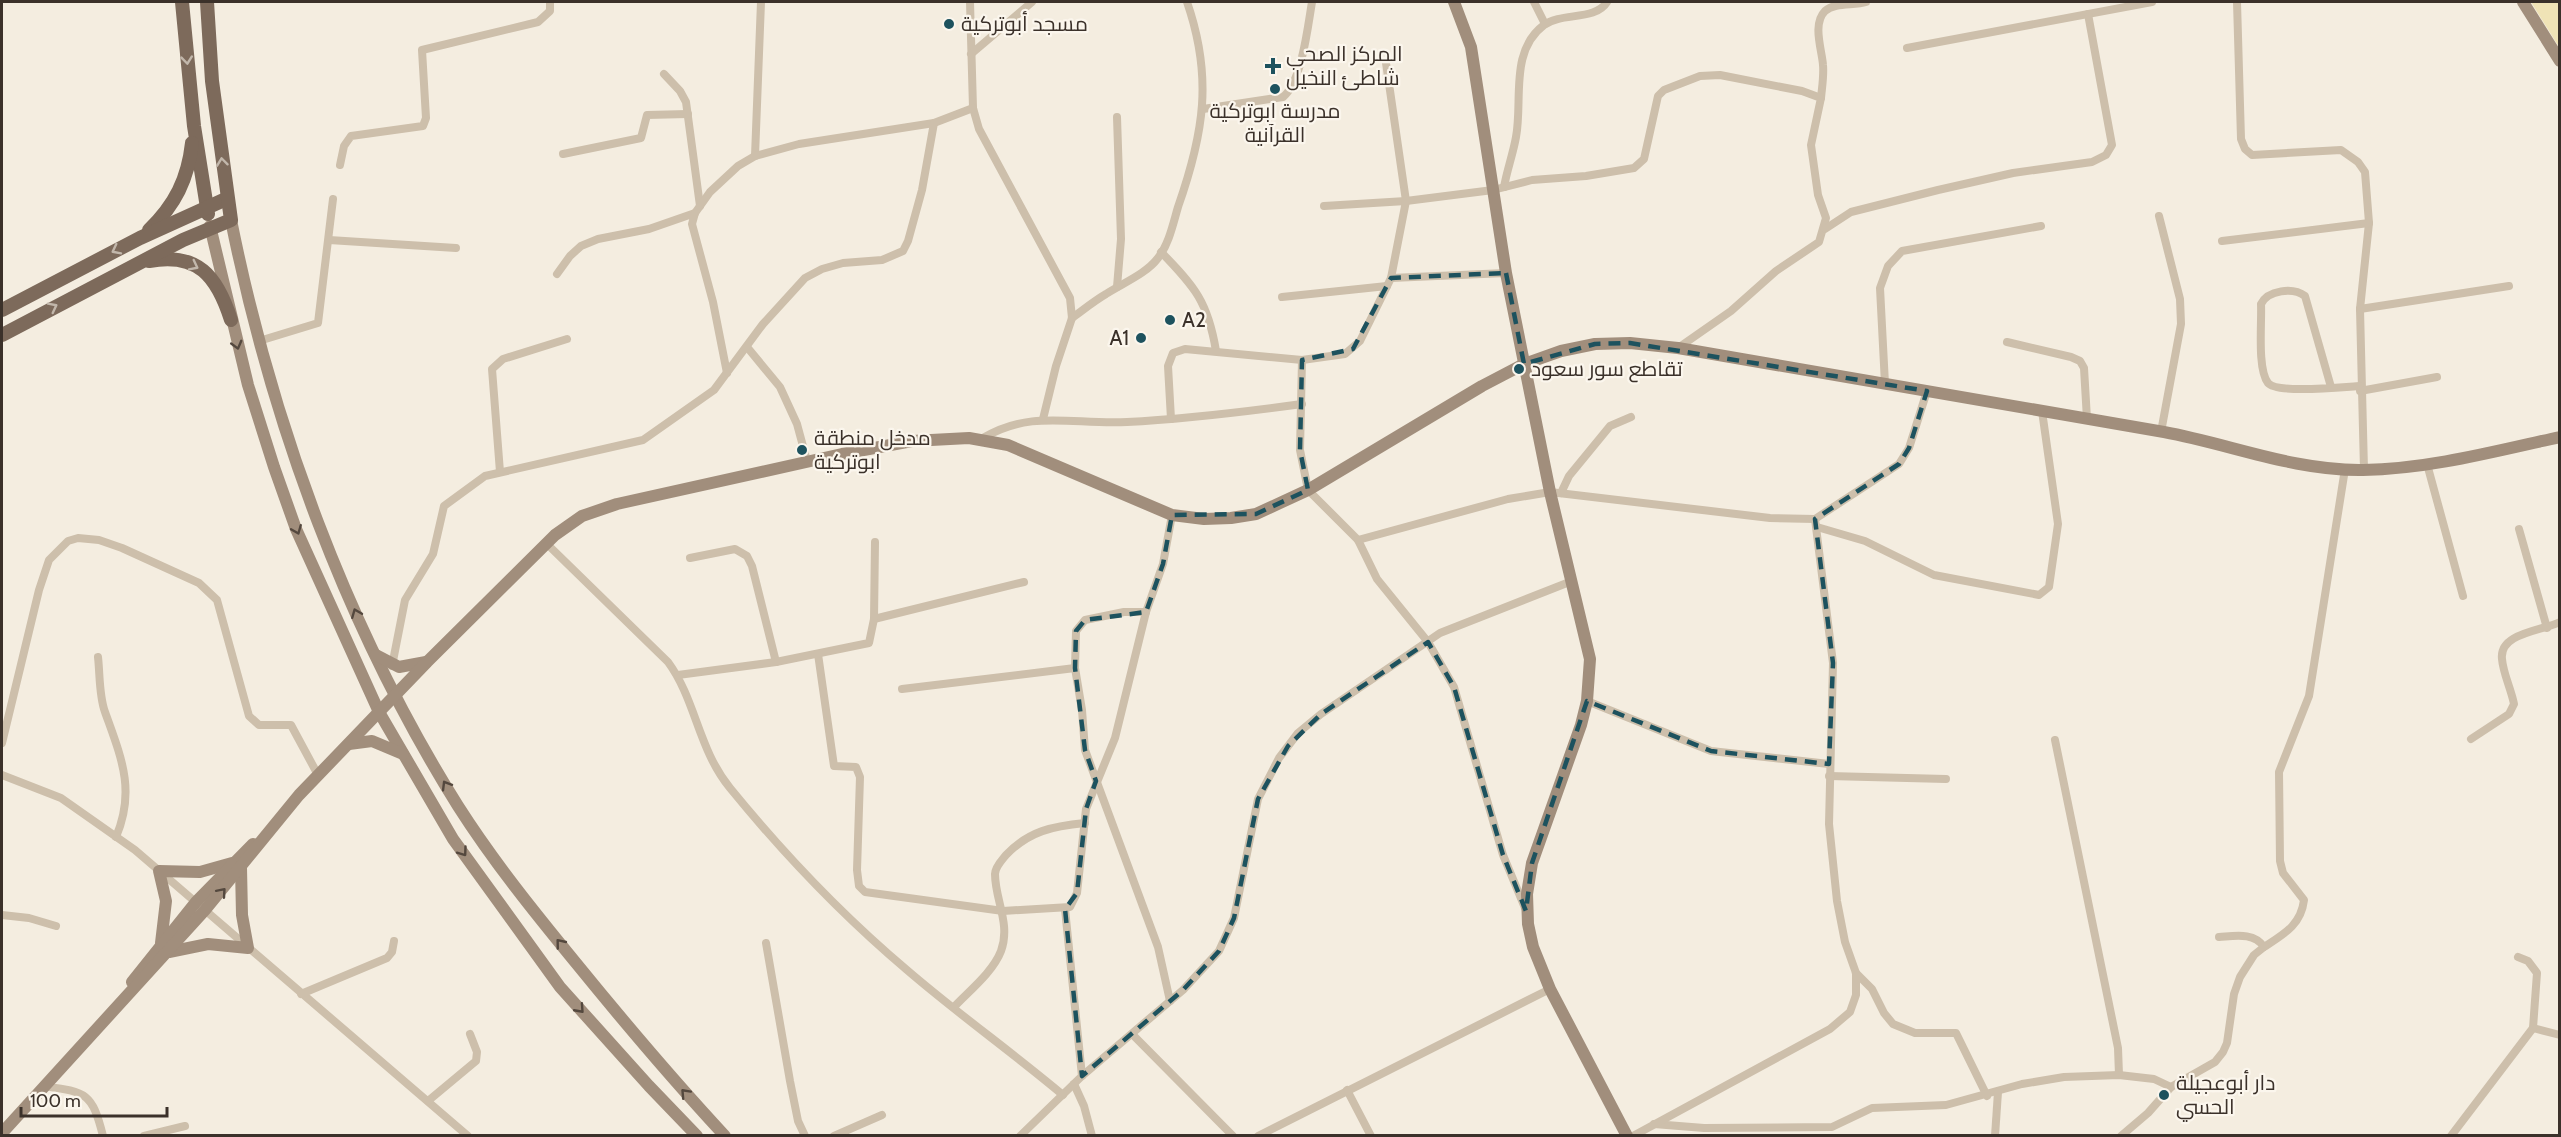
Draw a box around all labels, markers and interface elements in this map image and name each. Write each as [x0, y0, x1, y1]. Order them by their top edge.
place label: مسجد أبوتركية [961, 11, 1088, 36]
marker: مسجد أبوتركية [942, 17, 956, 31]
place label: المركز الصحي شاطئ النخيل [1286, 41, 1403, 91]
one-way arrow [180, 55, 193, 64]
marker: المركز الصحي شاطئ النخيل [1264, 57, 1282, 75]
marker: مدرسة ابوتركية القرآنية [1268, 82, 1282, 96]
place label: مدرسة ابوتركية القرآنية [1209, 98, 1341, 147]
one-way arrow [216, 157, 229, 167]
one-way arrow [112, 243, 122, 254]
one-way arrow [188, 259, 198, 270]
one-way arrow [47, 303, 57, 314]
place label: A2 [1182, 307, 1206, 332]
marker: A2 [1163, 313, 1177, 327]
place label: A1 [1110, 325, 1129, 350]
marker: A1 [1134, 331, 1148, 345]
one-way arrow [230, 340, 243, 350]
place label: تقاطع سور سعود [1531, 356, 1683, 383]
marker: تقاطع سور سعود [1512, 362, 1526, 376]
place label: مدخل منطقة ابوتركية [814, 425, 931, 474]
marker: مدخل منطقة ابوتركية [795, 443, 809, 457]
one-way arrow [290, 524, 302, 535]
one-way arrow [351, 608, 363, 619]
one-way arrow [442, 781, 453, 791]
one-way arrow [456, 846, 467, 857]
one-way arrow [214, 888, 225, 899]
one-way arrow [556, 939, 567, 950]
one-way arrow [573, 1002, 584, 1012]
place label: دار أبوعجيلة الحسي [2176, 1070, 2275, 1122]
scale bar [21, 1080, 166, 1118]
marker: دار أبوعجيلة الحسي [2157, 1088, 2171, 1102]
one-way arrow [681, 1089, 692, 1100]
text: 100 m [30, 1090, 81, 1112]

